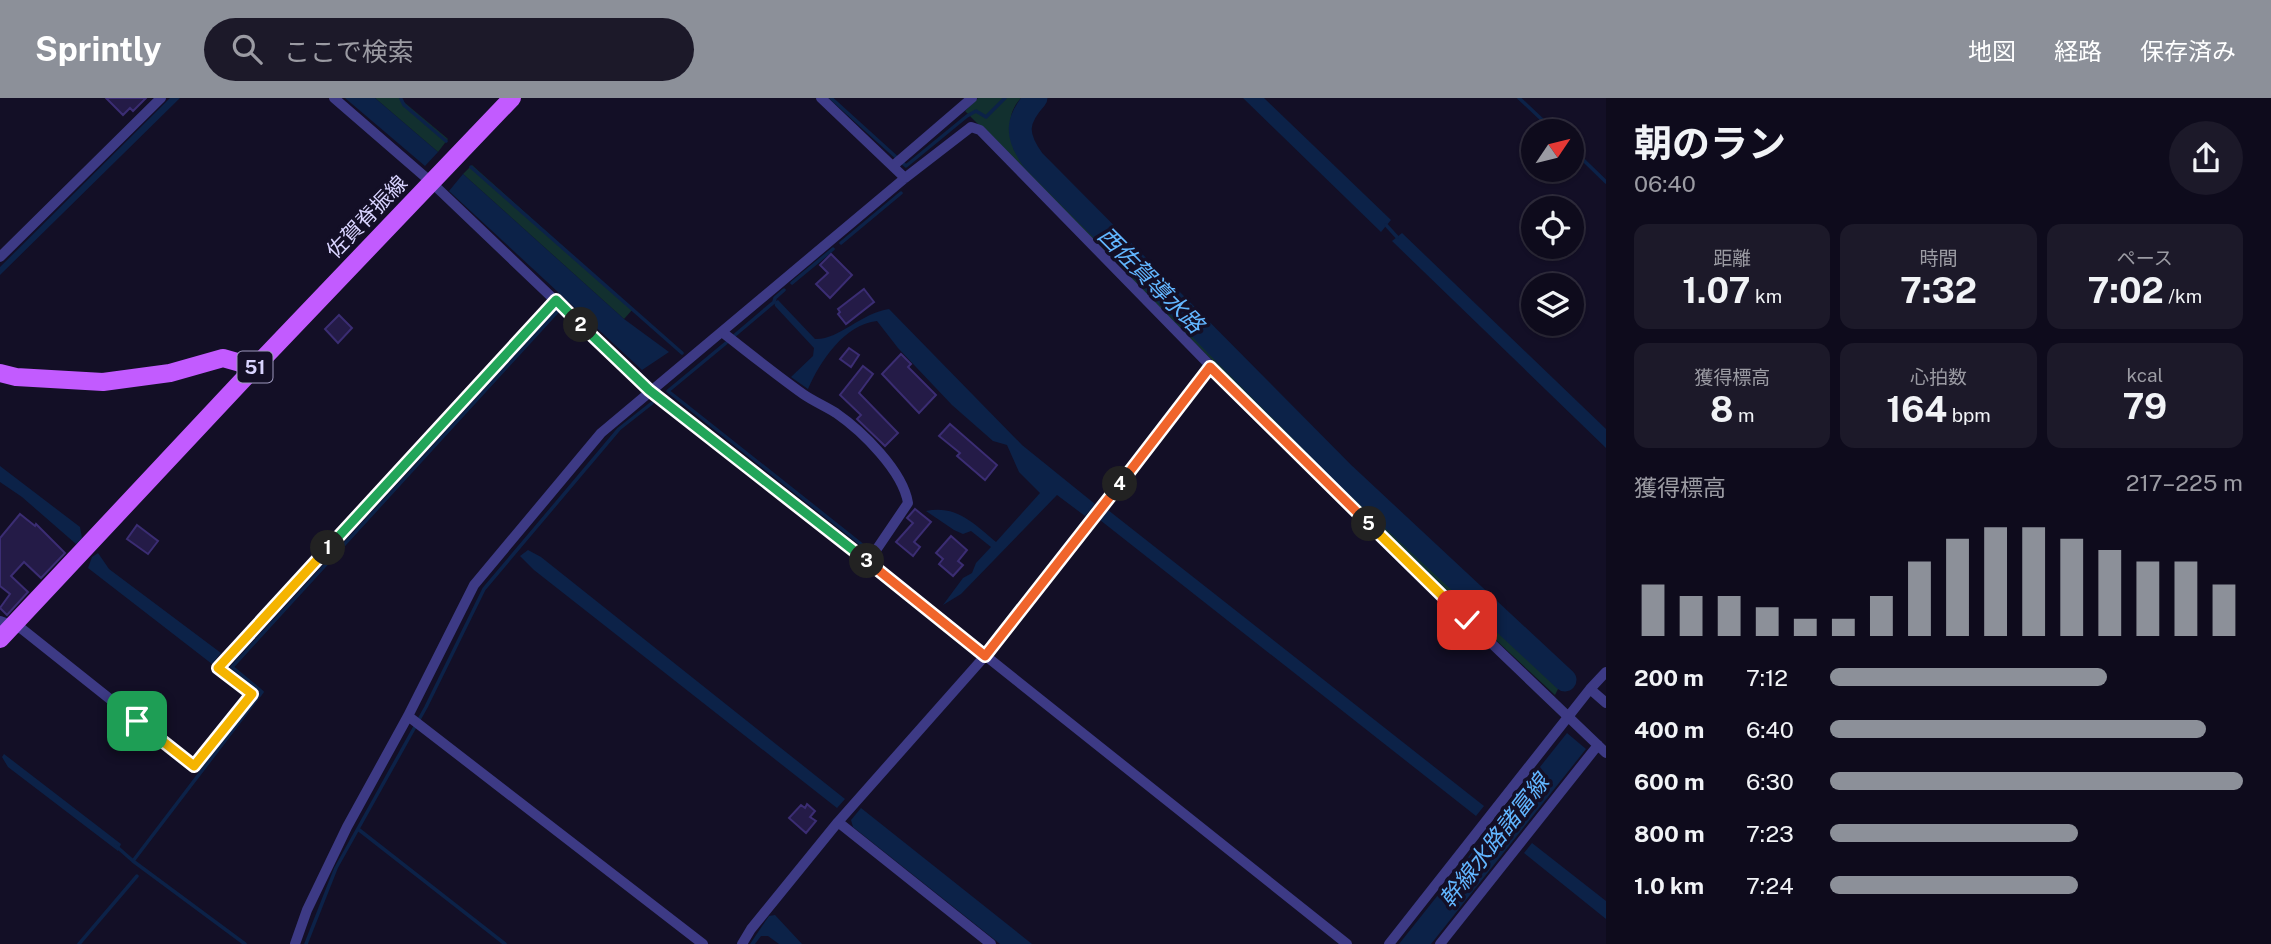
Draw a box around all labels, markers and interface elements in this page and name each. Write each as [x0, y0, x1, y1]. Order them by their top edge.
search box [204, 18, 694, 81]
text: Sprintly [35, 30, 162, 68]
icon: search [228, 30, 266, 68]
text: ここで検索 [284, 36, 414, 67]
text: 地図 [1968, 37, 2016, 65]
text: 経路 [2054, 37, 2102, 65]
text: 保存済み [2140, 37, 2236, 65]
north arrow [1521, 119, 1584, 182]
map controls [1521, 119, 1584, 336]
text: 朝のラン [1634, 121, 1786, 166]
button: share [2169, 121, 2243, 195]
street label: 佐賀脊振線 [321, 170, 412, 263]
text: 06:40 [1634, 170, 1696, 197]
button: locate [1521, 196, 1584, 259]
water label: 西佐賀導水路 [1093, 221, 1211, 339]
text: 距離 [1713, 247, 1751, 269]
text: 時間 [1919, 247, 1958, 269]
text: ペース [2117, 247, 2173, 269]
text: 1.07 [1682, 270, 1750, 311]
text: 7:32 [1900, 270, 1977, 311]
text: 7:02 [2088, 270, 2164, 311]
button: layers [1521, 273, 1584, 336]
text: km [1750, 285, 1782, 307]
text: /km [2164, 285, 2202, 307]
pin: 2 [564, 308, 598, 342]
text: 2 [574, 313, 587, 335]
road number: 51 [238, 352, 272, 382]
text: kcal [2126, 364, 2163, 386]
text: 獲得標高 [1694, 366, 1770, 388]
text: 心拍数 [1910, 366, 1967, 388]
text: 79 [2122, 386, 2167, 427]
text: 8 [1710, 389, 1733, 430]
text: 164 [1886, 389, 1947, 430]
text: m [1733, 404, 1754, 426]
text: bpm [1947, 404, 1991, 426]
pin: 4 [1102, 466, 1138, 502]
text: 217–225 m [2126, 469, 2243, 496]
text: 4 [1113, 472, 1126, 494]
text: 獲得標高 [1634, 474, 1726, 501]
pin: 5 [1352, 506, 1386, 542]
text: 5 [1362, 512, 1375, 534]
pin: 1 [310, 531, 346, 566]
text: 1 [323, 536, 332, 558]
pin: 3 [850, 544, 884, 578]
text: 3 [860, 549, 873, 571]
pin [1437, 590, 1497, 650]
icon: check [1448, 601, 1486, 639]
text: 200 m [1634, 664, 1704, 691]
text: 7:12 [1746, 664, 1788, 691]
pin [107, 691, 167, 751]
icon: arrive [118, 702, 156, 740]
text: 400 m [1634, 716, 1704, 743]
text: 6:40 [1746, 716, 1794, 743]
water label: 幹線水路諸富線 [1433, 767, 1556, 912]
text: 600 m [1634, 768, 1704, 795]
text: 6:30 [1746, 768, 1794, 795]
text: 800 m [1634, 820, 1705, 847]
text: 7:23 [1746, 820, 1794, 847]
text: 1.0 km [1634, 872, 1704, 899]
text: 7:24 [1746, 872, 1794, 899]

